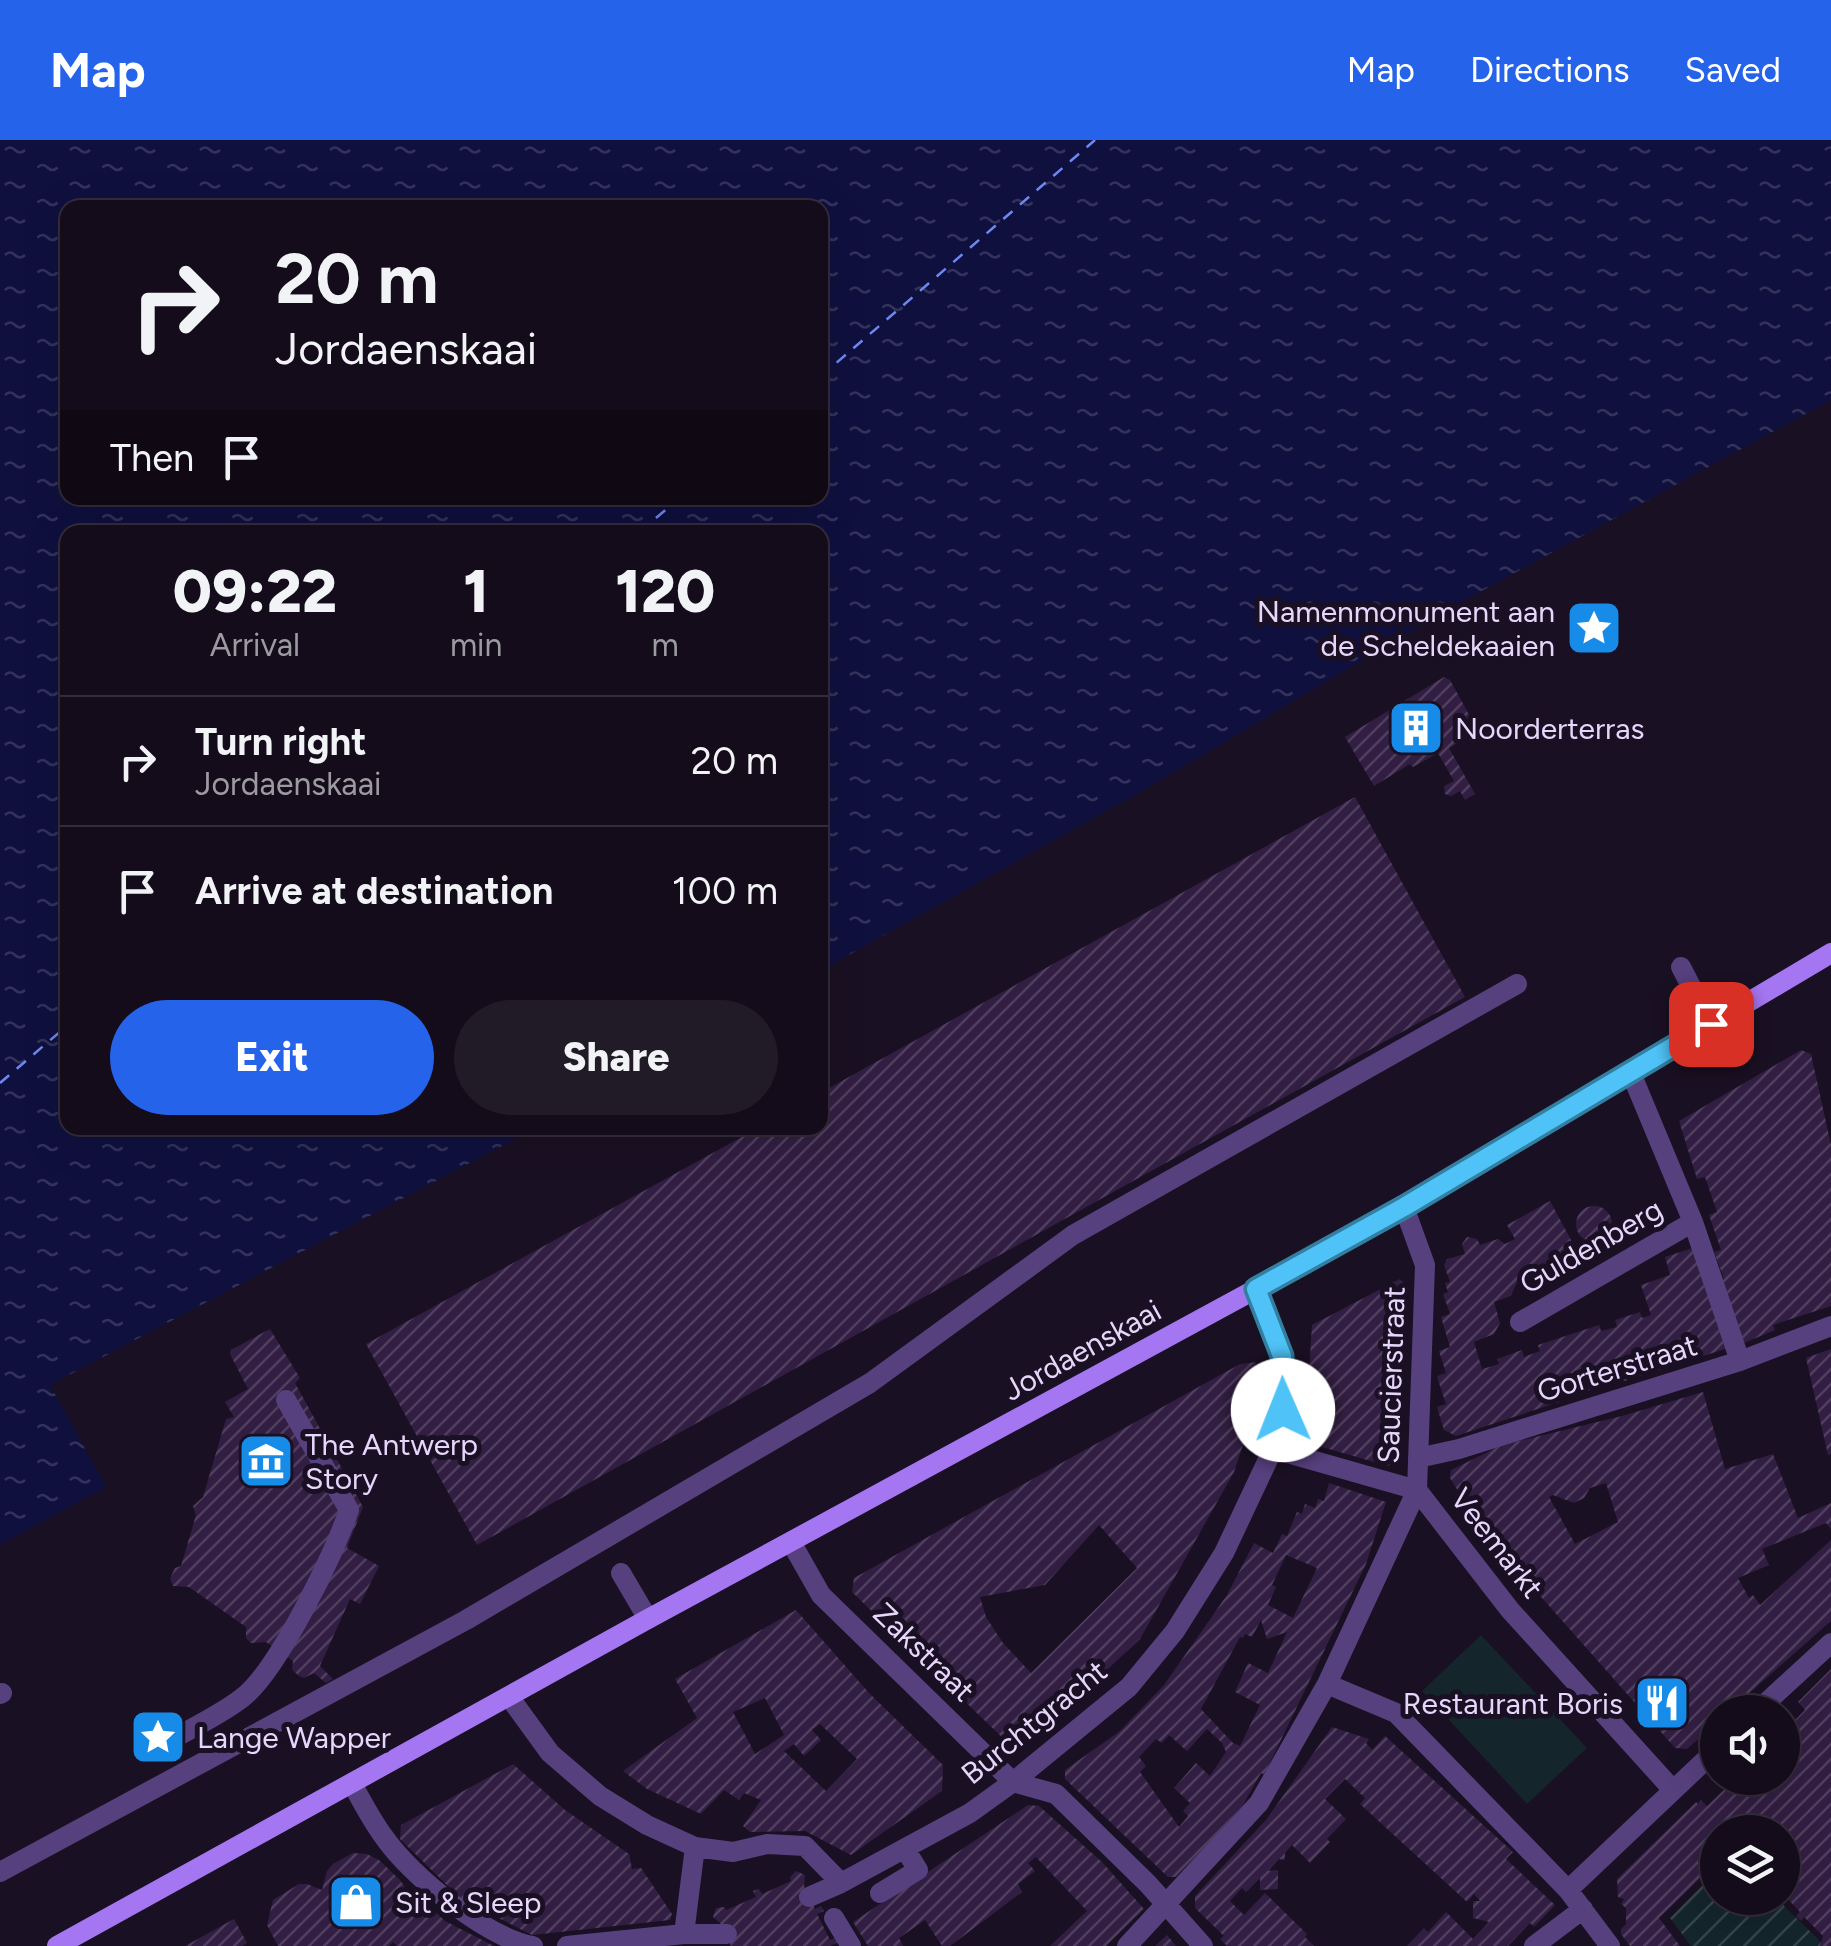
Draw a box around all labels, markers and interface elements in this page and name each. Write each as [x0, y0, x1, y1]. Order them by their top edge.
text: Map [50, 41, 146, 99]
text: Map [1347, 49, 1415, 91]
text: Directions [1470, 49, 1630, 91]
text: Saved [1685, 49, 1781, 91]
text: 20 m [275, 236, 439, 321]
icon: right [110, 240, 240, 370]
text: Jordaenskaai [275, 321, 537, 375]
icon: arrive [214, 430, 269, 485]
text: Then [110, 435, 194, 481]
text: 09:22 [173, 555, 337, 627]
text: 1 [463, 555, 489, 627]
text: 120 [615, 555, 715, 627]
place label: Namenmonument aan de Scheldekaaien [1257, 593, 1555, 664]
place icon: Namenmonument aan de Scheldekaaien [1564, 598, 1624, 658]
text: Arrival [210, 626, 300, 664]
text: min [450, 626, 502, 664]
text: m [652, 626, 679, 664]
building icon: Noorderterras [1386, 698, 1446, 758]
place label: Noorderterras [1455, 710, 1644, 747]
text: Turn right [195, 719, 367, 765]
icon: right [110, 734, 165, 789]
text: 20 m [691, 738, 778, 784]
text: Jordaenskaai [195, 765, 381, 803]
icon: arrive [110, 864, 165, 919]
text: Arrive at destination [195, 868, 553, 914]
text: 100 m [672, 868, 778, 914]
pin [1669, 982, 1754, 1067]
icon: arrive [1684, 997, 1739, 1052]
button: Exit [110, 1000, 434, 1115]
button: Share [454, 1000, 778, 1115]
street label: Guldenberg [1513, 1190, 1669, 1302]
street label: Saucierstraat [1369, 1286, 1413, 1464]
street label: Jordaenskaai [997, 1291, 1167, 1409]
street label: Gorterstraat [1532, 1326, 1702, 1410]
position arrow [1231, 1358, 1335, 1462]
place label: The Antwerp Story [305, 1426, 478, 1497]
museum icon: The Antwerp Story [236, 1431, 296, 1491]
street label: Veemarkt [1443, 1481, 1551, 1605]
street label: Zakstraat [866, 1595, 982, 1709]
street label: Burchtgracht [954, 1652, 1114, 1792]
restaurant icon: Restaurant Boris [1632, 1673, 1692, 1733]
place label: Restaurant Boris [1403, 1685, 1623, 1722]
map controls [1700, 1695, 1800, 1915]
button: sound [1700, 1695, 1800, 1795]
place icon: Lange Wapper [128, 1707, 188, 1767]
place label: Lange Wapper [197, 1719, 391, 1756]
button: layers [1700, 1815, 1800, 1915]
shop icon: Sit & Sleep [326, 1872, 386, 1932]
place label: Sit & Sleep [395, 1884, 541, 1921]

